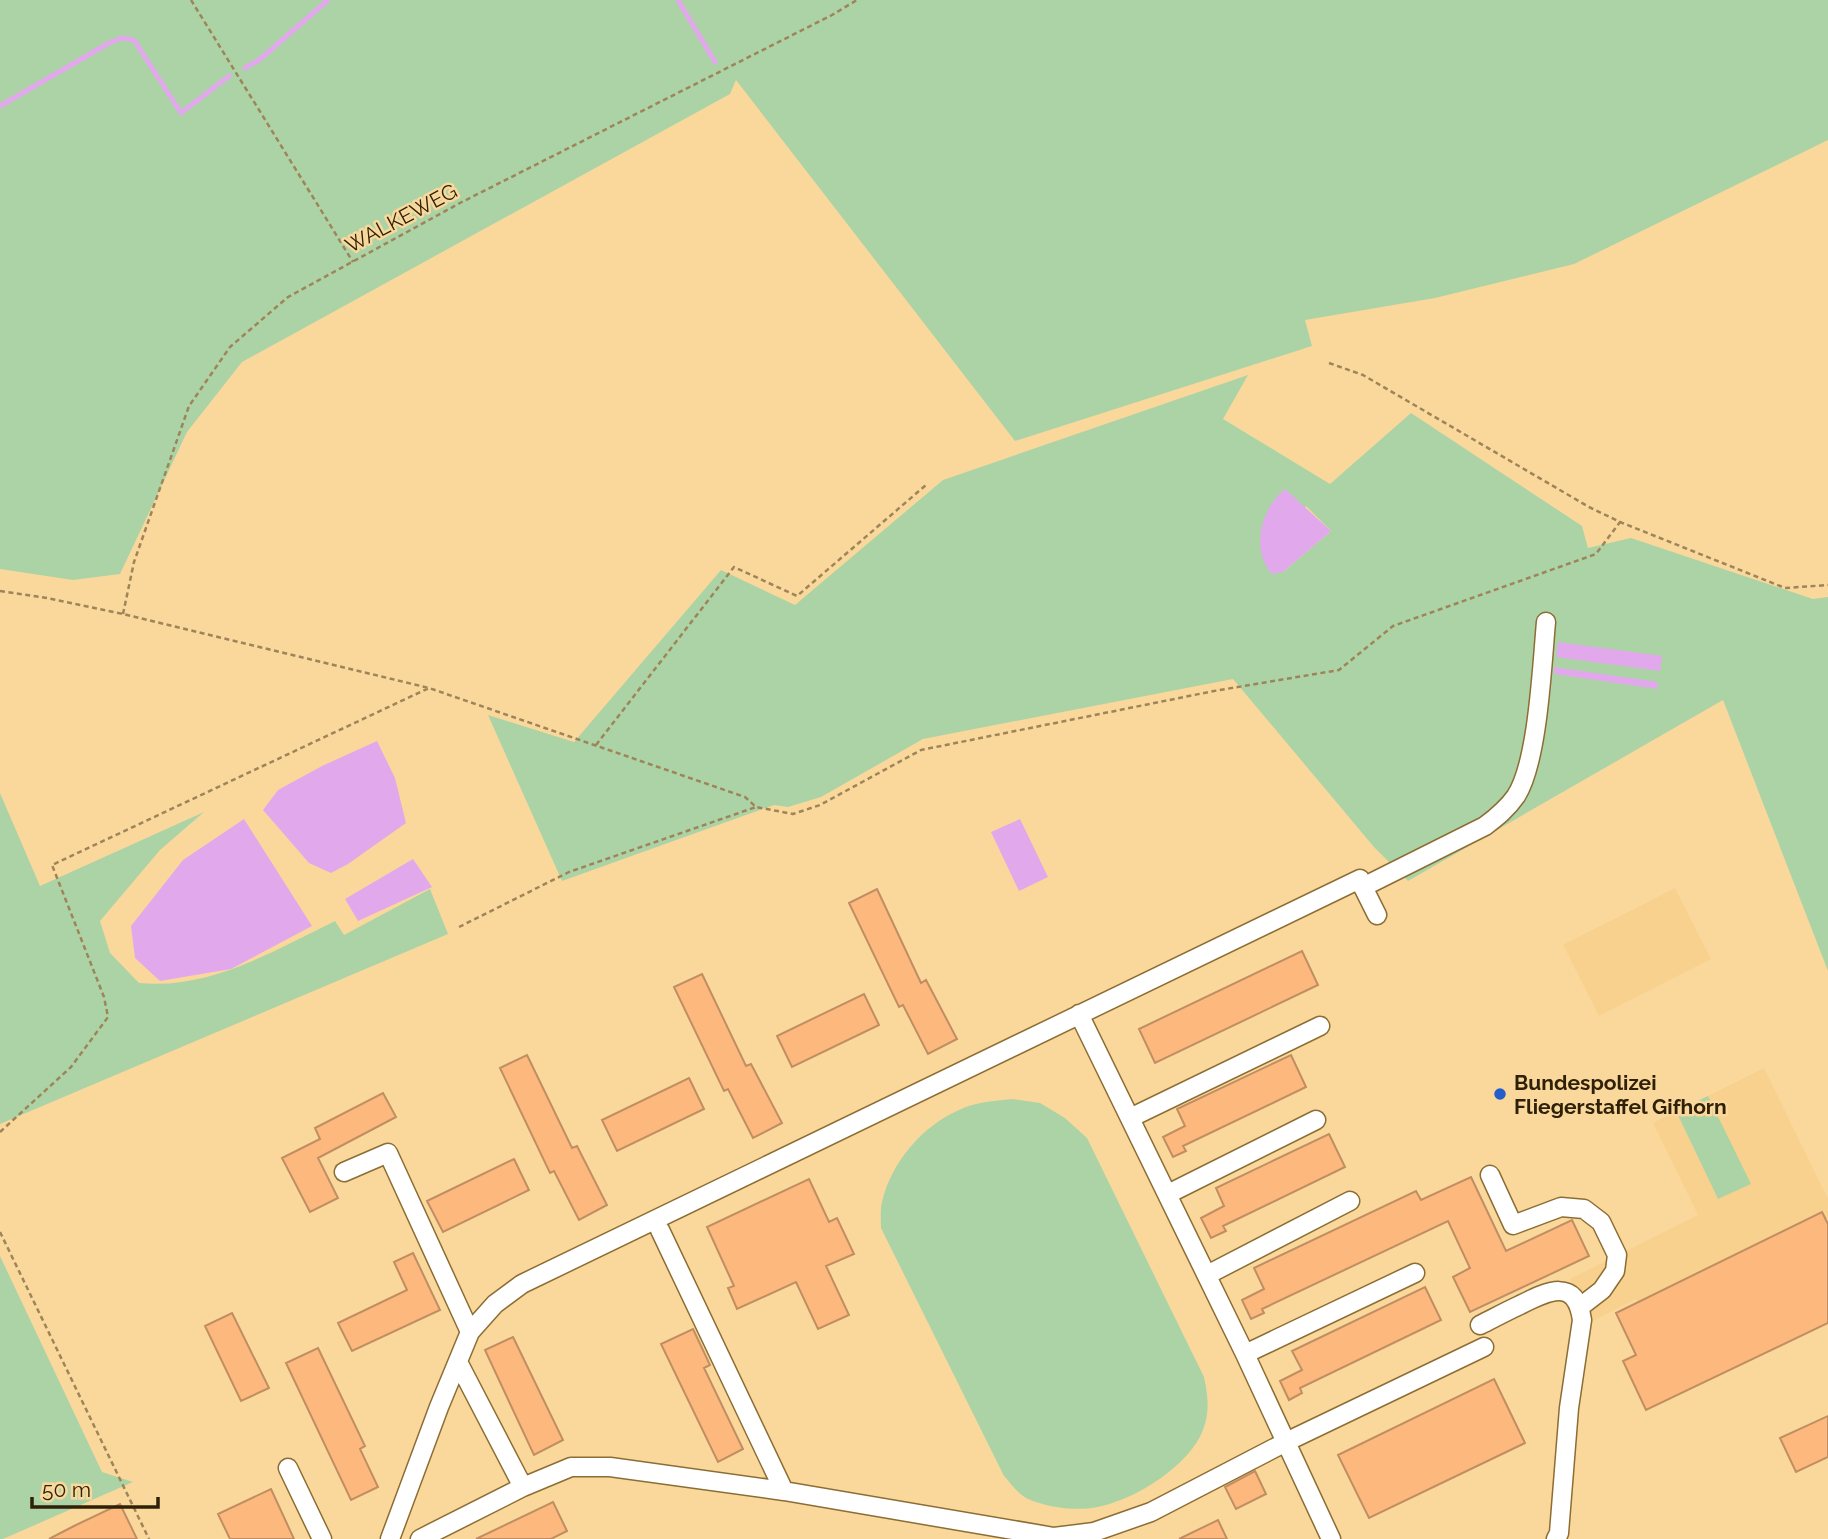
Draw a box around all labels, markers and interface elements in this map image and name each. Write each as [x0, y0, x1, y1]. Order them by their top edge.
street label: WALKEWEG [341, 178, 461, 258]
place label: Bundespolizei Fliegerstaffel Gifhorn [1514, 1070, 1727, 1119]
marker: Bundespolizei Fliegerstaffel Gifhorn [1492, 1086, 1508, 1102]
scale bar [32, 1466, 158, 1510]
text: 50 m [42, 1477, 91, 1502]

